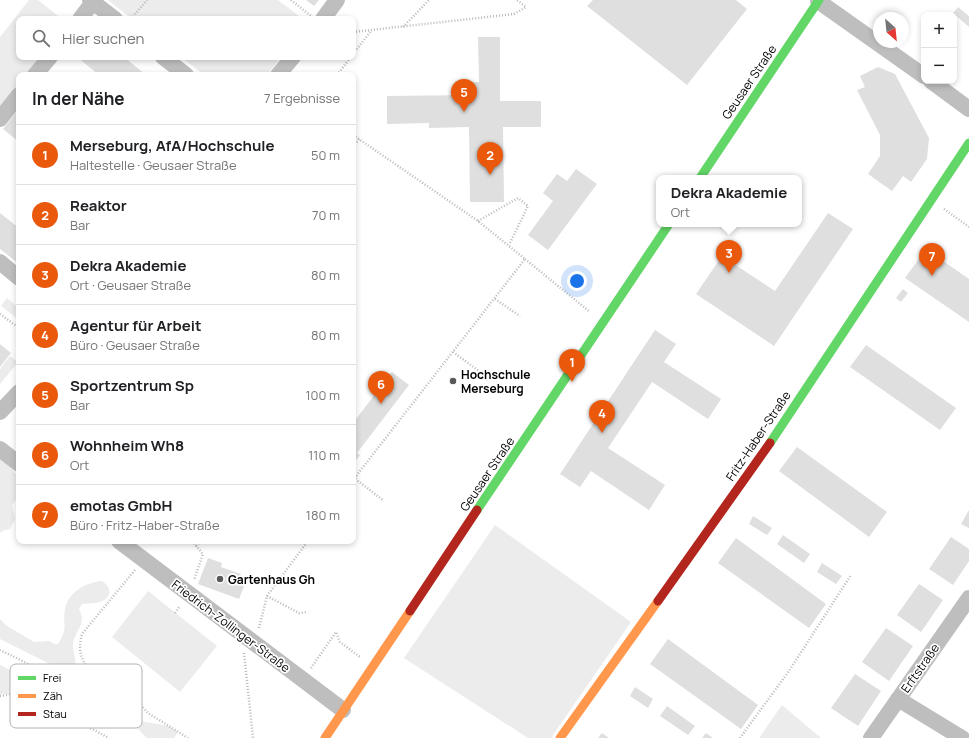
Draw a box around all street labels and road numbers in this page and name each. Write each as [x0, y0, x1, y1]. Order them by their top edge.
street label: Geusaer Straße [718, 41, 780, 123]
street label: Fritz-Haber-Straße [722, 388, 794, 484]
street label: Geusaer Straße [456, 433, 518, 515]
street label: Friedrich-Zollinger-Straße [168, 576, 294, 676]
street label: Erftstraße [897, 640, 943, 696]

